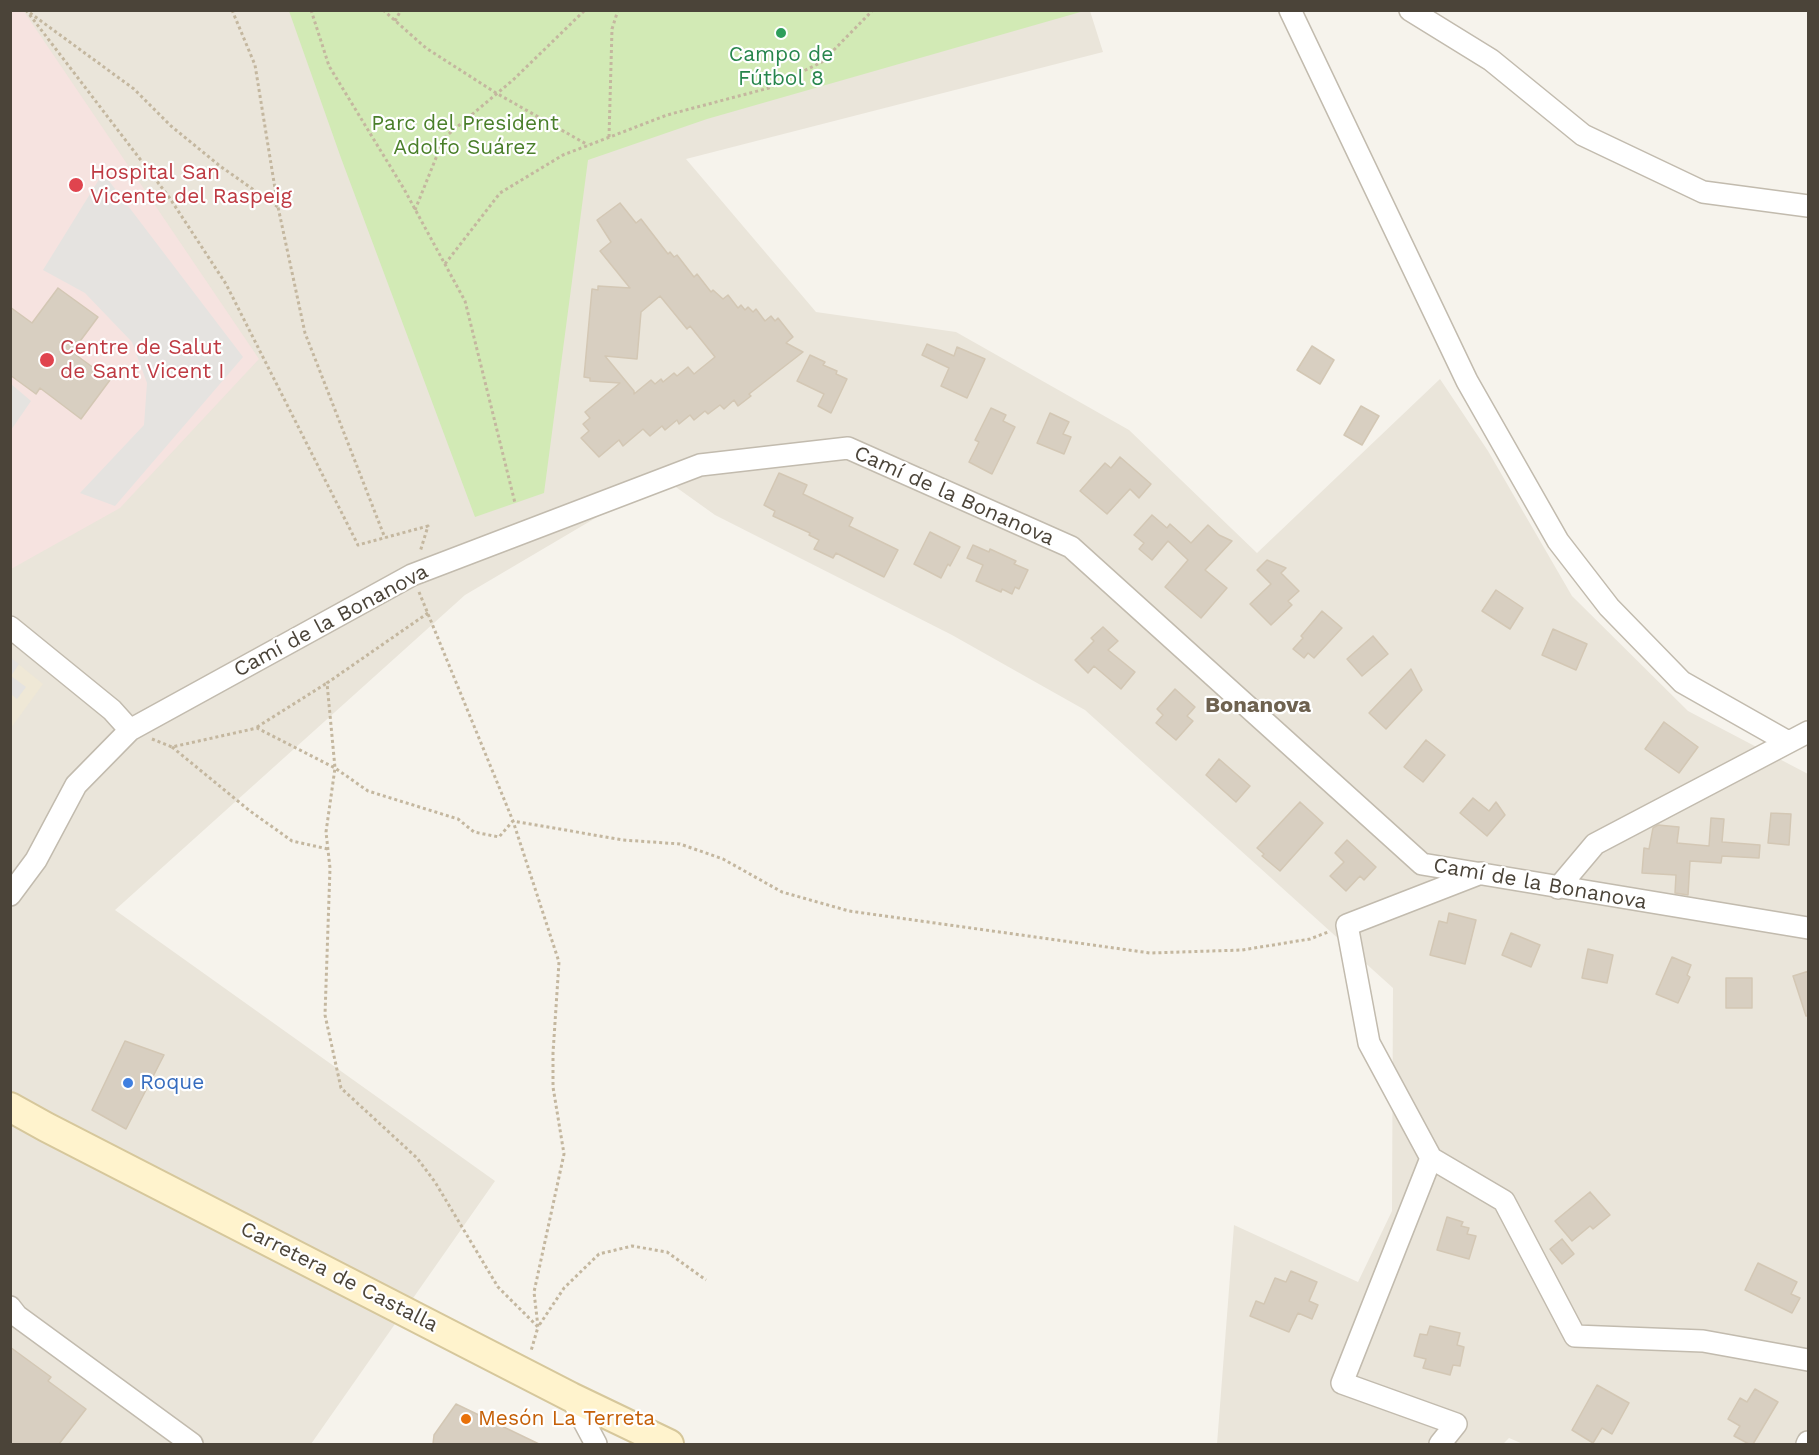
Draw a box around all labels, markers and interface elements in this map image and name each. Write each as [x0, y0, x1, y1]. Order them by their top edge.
marker: Campo de Fútbol 8 [774, 26, 788, 40]
place label: Campo de Fútbol 8 [729, 42, 833, 92]
park label: Parc del President Adolfo Suárez [371, 111, 559, 161]
place label: Hospital San Vicente del Raspeig [90, 160, 292, 210]
marker: Hospital San Vicente del Raspeig [67, 176, 85, 194]
place label: Centre de Salut de Sant Vicent I [60, 335, 224, 385]
marker: Centre de Salut de Sant Vicent I [38, 351, 56, 369]
street label: Camí de la Bonanova [850, 441, 1058, 551]
street label: Camí de la Bonanova [230, 559, 432, 683]
district label: Bonanova [1205, 693, 1311, 719]
street label: Camí de la Bonanova [1431, 853, 1649, 915]
place label: Roque [140, 1070, 204, 1096]
marker: Roque [121, 1076, 135, 1090]
street label: Carretera de Castalla [236, 1216, 442, 1338]
place label: Mesón La Terreta [478, 1406, 655, 1432]
marker: Mesón La Terreta [459, 1412, 473, 1426]

